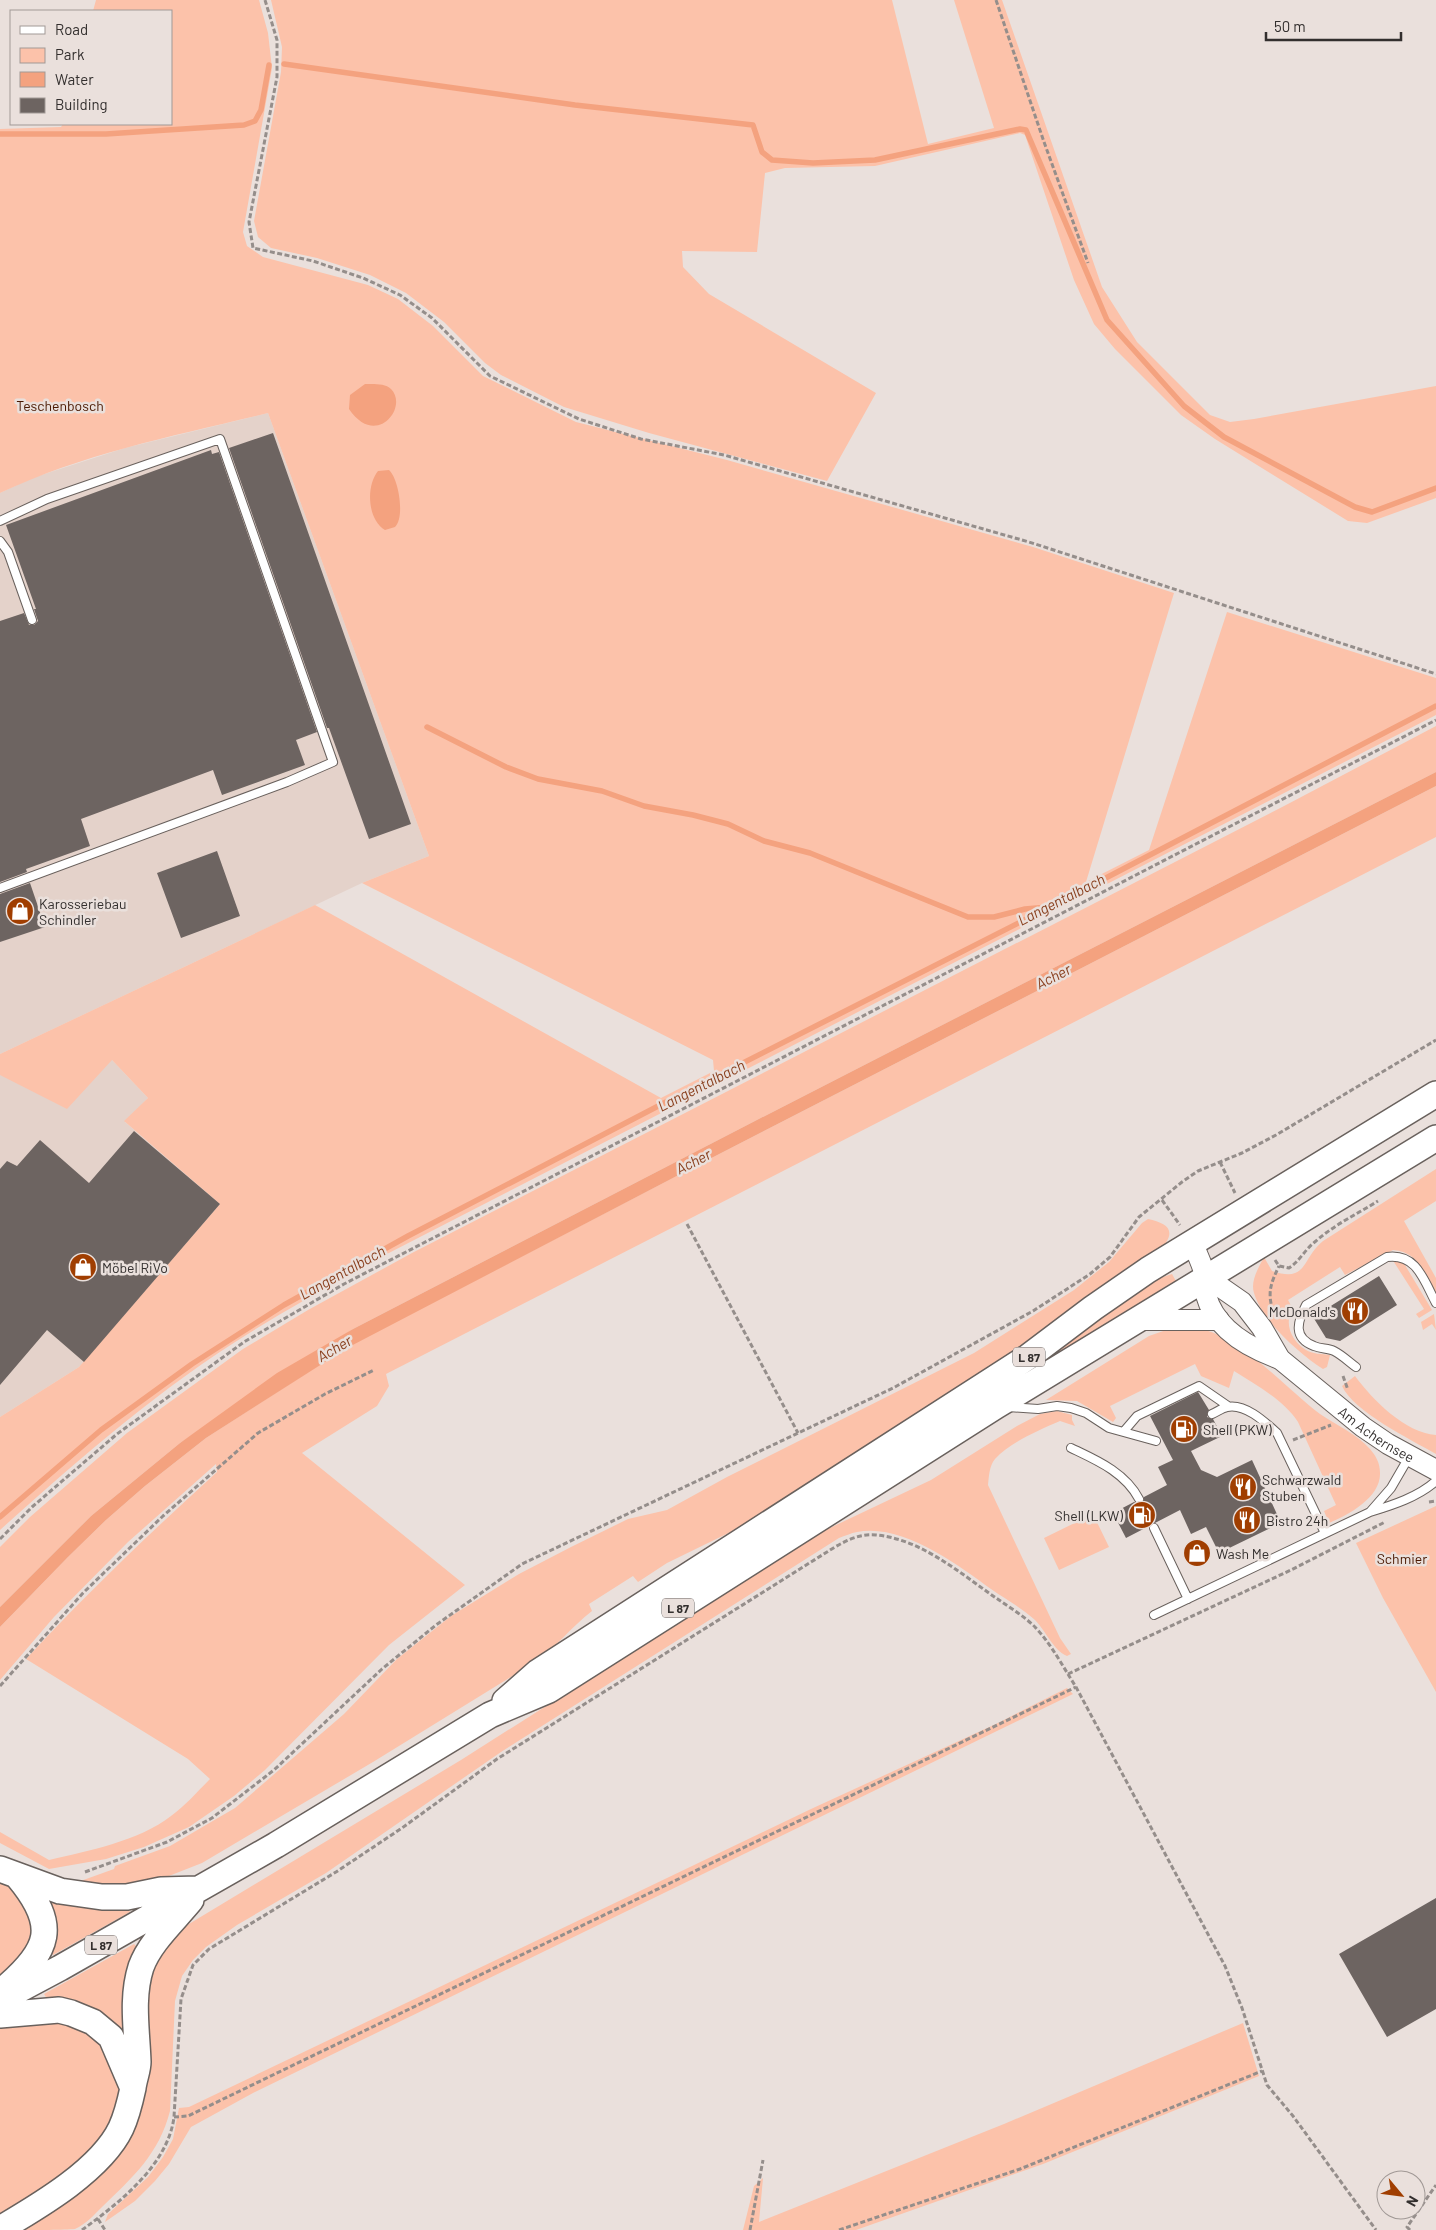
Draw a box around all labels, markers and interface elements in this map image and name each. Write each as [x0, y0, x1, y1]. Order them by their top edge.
legend [10, 10, 172, 125]
scale bar [1266, 10, 1401, 42]
text: 50 m [1274, 17, 1306, 35]
text: Road [55, 20, 88, 38]
text: Park [55, 45, 85, 63]
text: Water [55, 70, 94, 88]
text: Building [55, 95, 108, 113]
park label: Teschenbosch [16, 397, 104, 414]
water label: Langentalbach [1014, 869, 1108, 929]
place label: Karosseriebau Schindler [39, 895, 127, 928]
shop icon: Karosseriebau Schindler [5, 896, 35, 926]
water label: Acher [1032, 959, 1074, 992]
water label: Langentalbach [654, 1055, 748, 1115]
water label: Acher [672, 1144, 714, 1177]
water label: Langentalbach [296, 1241, 388, 1303]
shop icon: Möbel RiVo [68, 1252, 98, 1282]
place label: Möbel RiVo [102, 1259, 168, 1276]
restaurant icon: McDonald's [1340, 1296, 1370, 1326]
place label: McDonald's [1269, 1303, 1336, 1320]
water label: Acher [313, 1331, 355, 1365]
road number: L 87 [1013, 1348, 1045, 1366]
street label: Am Achernsee [1335, 1402, 1417, 1465]
fuel station icon: Shell (PKW) [1169, 1414, 1199, 1444]
place label: Shell (PKW) [1203, 1421, 1272, 1438]
place label: Schwarzwald Stuben [1262, 1471, 1341, 1504]
restaurant icon: Schwarzwald Stuben [1228, 1472, 1258, 1502]
fuel station icon: Shell (LKW) [1127, 1500, 1157, 1530]
restaurant icon: Bistro 24h [1232, 1505, 1262, 1535]
place label: Shell (LKW) [1055, 1507, 1123, 1524]
place label: Bistro 24h [1266, 1512, 1328, 1529]
shop icon: Wash Me [1182, 1538, 1212, 1568]
place label: Wash Me [1216, 1545, 1269, 1562]
park label: Schmier [1377, 1550, 1427, 1567]
road number: L 87 [662, 1599, 694, 1618]
road number: L 87 [85, 1936, 117, 1954]
north arrow [1376, 2170, 1426, 2220]
text: N [1403, 2193, 1422, 2210]

